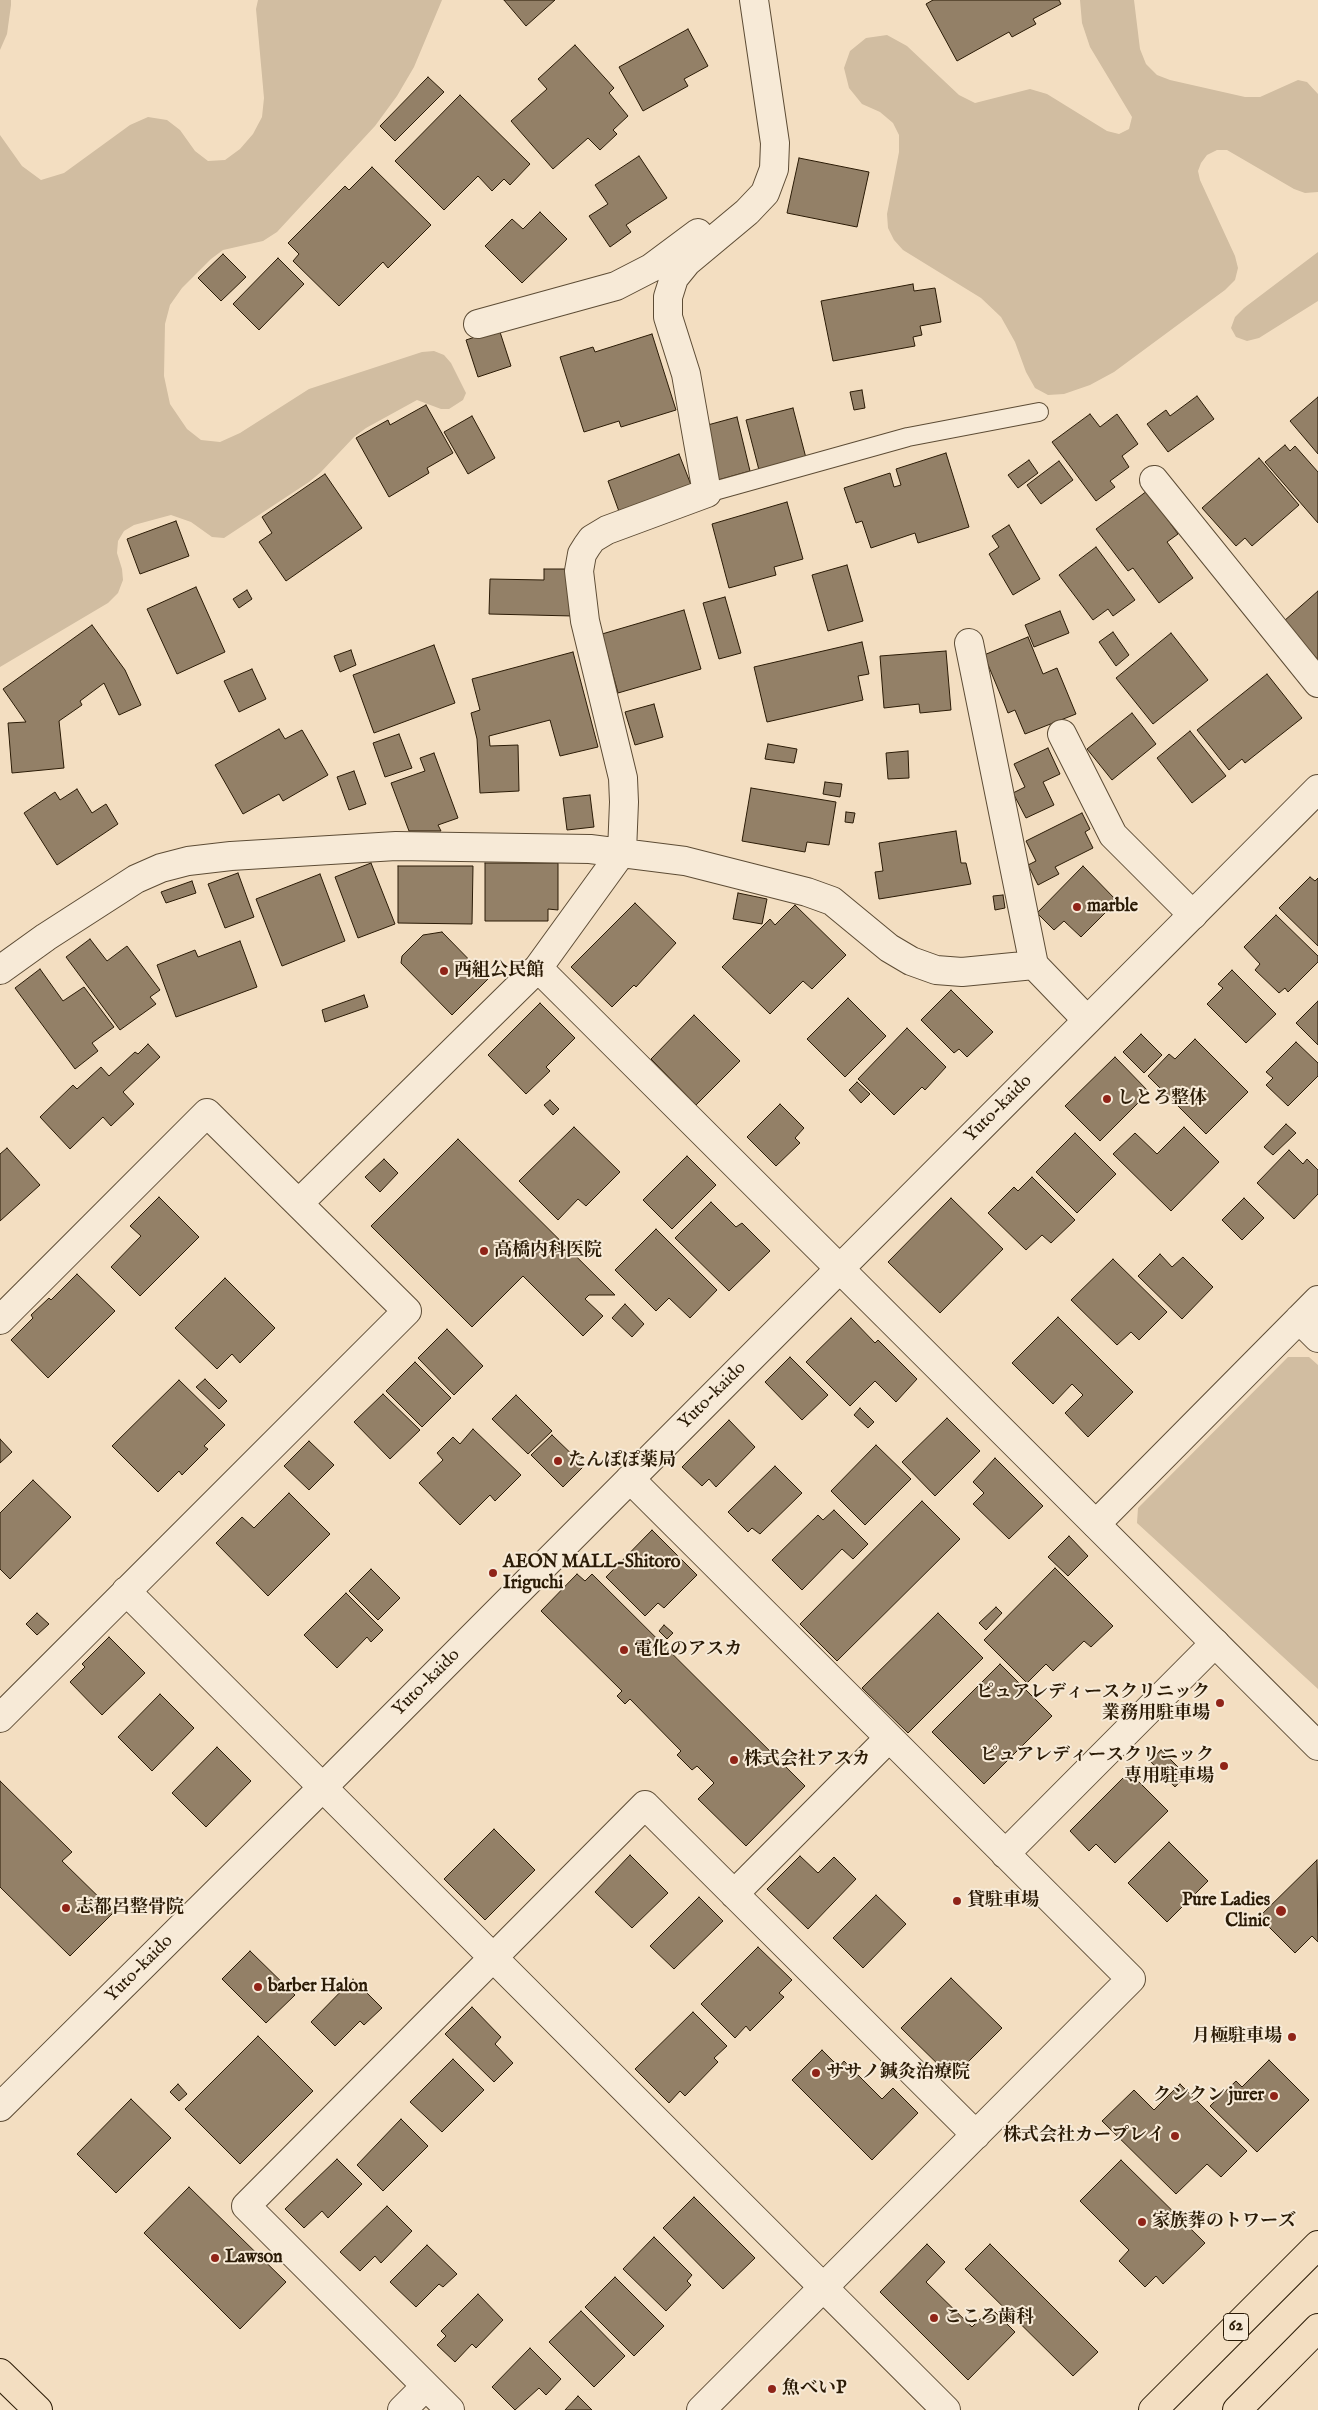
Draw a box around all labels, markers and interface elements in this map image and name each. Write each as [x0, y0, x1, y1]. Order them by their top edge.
place label: marble [1087, 896, 1138, 918]
marker: marble [1071, 901, 1083, 913]
place label: 西組公民館 [454, 960, 544, 982]
marker: 西組公民館 [438, 965, 450, 977]
street label: Yuto-kaido [961, 1071, 1037, 1147]
place label: しとろ整体 [1117, 1088, 1207, 1110]
marker: しとろ整体 [1101, 1093, 1113, 1105]
place label: 高橋内科医院 [494, 1240, 602, 1262]
marker: 高橋内科医院 [478, 1245, 490, 1257]
street label: Yuto-kaido [675, 1358, 751, 1434]
place label: たんぽぽ薬局 [568, 1450, 676, 1472]
marker: たんぽぽ薬局 [552, 1455, 564, 1467]
place label: AEON MALL-Shitoro Iriguchi [503, 1552, 681, 1595]
marker: AEON MALL-Shitoro Iriguchi [487, 1567, 499, 1579]
place label: 電化のアスカ [634, 1639, 742, 1661]
marker: 電化のアスカ [618, 1644, 630, 1656]
street label: Yuto-kaido [389, 1645, 465, 1721]
place label: ピュアレディースクリニック 業務用駐車場 [976, 1682, 1210, 1725]
marker: ピュアレディースクリニック 業務用駐車場 [1214, 1697, 1226, 1709]
place label: ピュアレディースクリニック 専用駐車場 [980, 1745, 1214, 1788]
place label: 株式会社アスカ [744, 1749, 870, 1771]
marker: 株式会社アスカ [728, 1754, 740, 1766]
marker: ピュアレディースクリニック 専用駐車場 [1218, 1760, 1230, 1772]
place label: 貸駐車場 [967, 1890, 1039, 1912]
place label: Pure Ladies Clinic [1182, 1890, 1270, 1932]
marker: 貸駐車場 [951, 1895, 963, 1907]
place label: 志都呂整骨院 [76, 1897, 184, 1919]
marker: 志都呂整骨院 [60, 1902, 72, 1914]
marker: Pure Ladies Clinic [1274, 1904, 1288, 1918]
street label: Yuto-kaido [102, 1931, 178, 2007]
place label: barber Halon [268, 1976, 368, 1998]
marker: barber Halon [252, 1981, 264, 1993]
place label: 月極駐車場 [1192, 2026, 1282, 2048]
marker: 月極駐車場 [1286, 2031, 1298, 2043]
place label: ササノ鍼灸治療院 [826, 2062, 970, 2084]
marker: ササノ鍼灸治療院 [810, 2067, 822, 2079]
place label: クンクン jurer [1153, 2085, 1264, 2107]
marker: クンクン jurer [1268, 2090, 1280, 2102]
place label: 株式会社カープレイ [1003, 2125, 1165, 2147]
marker: 株式会社カープレイ [1169, 2130, 1181, 2142]
place label: 家族葬のトワーズ [1152, 2211, 1296, 2233]
marker: 家族葬のトワーズ [1136, 2216, 1148, 2228]
place label: Lawson [225, 2247, 283, 2269]
marker: Lawson [209, 2252, 221, 2264]
place label: こころ歯科 [944, 2307, 1034, 2329]
marker: こころ歯科 [928, 2312, 940, 2324]
road number: 62 [1224, 2314, 1248, 2340]
place label: 魚べいP [782, 2378, 846, 2400]
marker: 魚べいP [766, 2383, 778, 2395]

